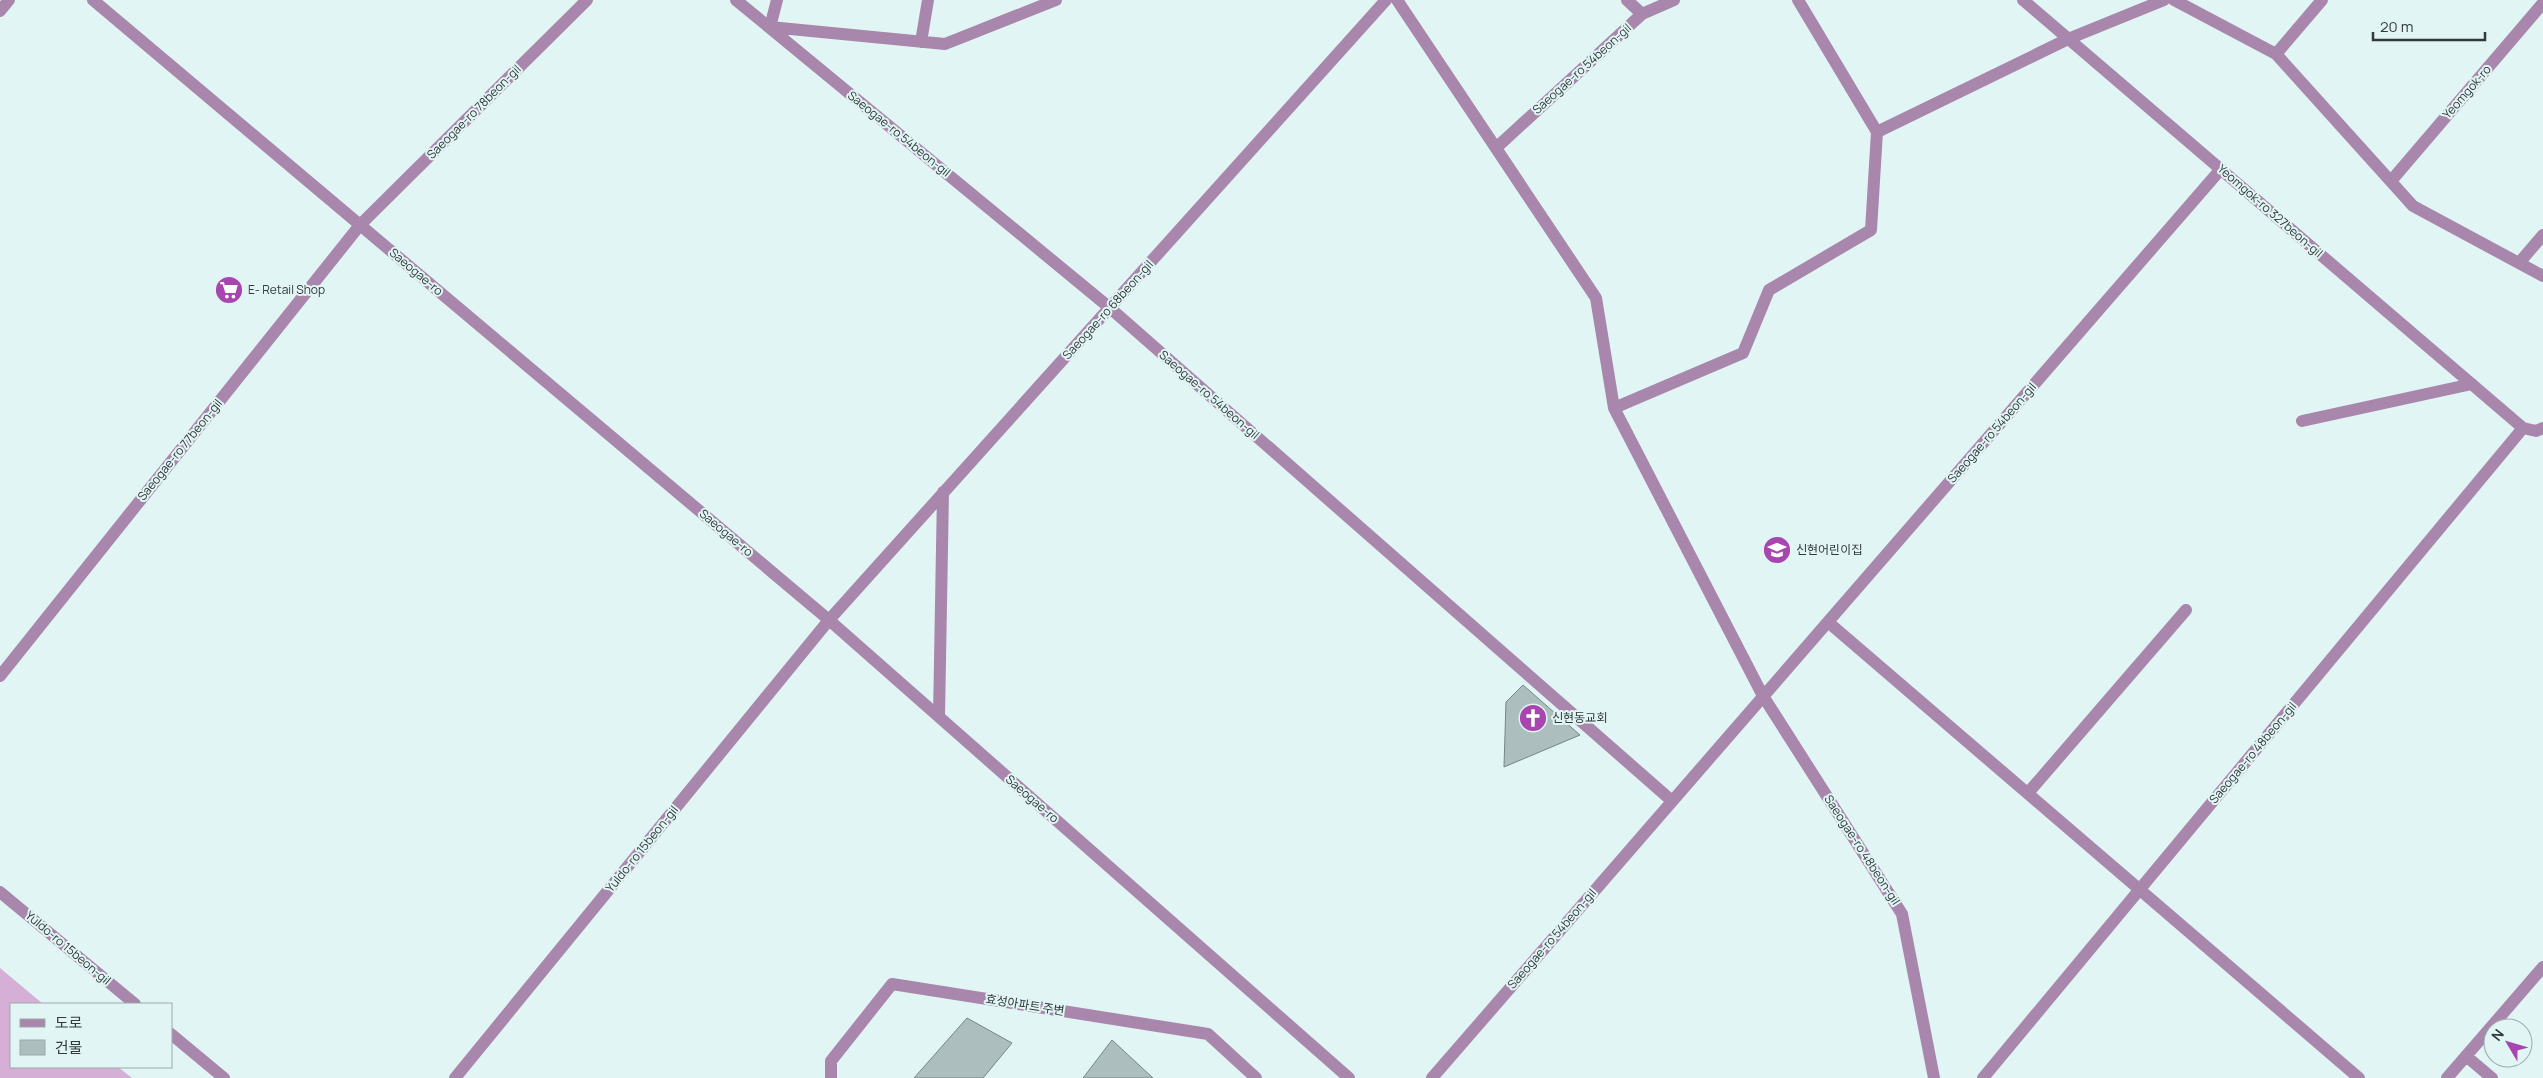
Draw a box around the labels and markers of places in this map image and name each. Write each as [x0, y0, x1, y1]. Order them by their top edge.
supermarket icon: E- Retail Shop [214, 275, 244, 305]
place label: E- Retail Shop [248, 281, 325, 298]
school or university icon: 신현어린이집 [1762, 535, 1792, 565]
place label: 신현어린이집 [1796, 541, 1862, 558]
church icon: 신현동교회 [1518, 703, 1548, 733]
place label: 신현동교회 [1552, 709, 1607, 726]

